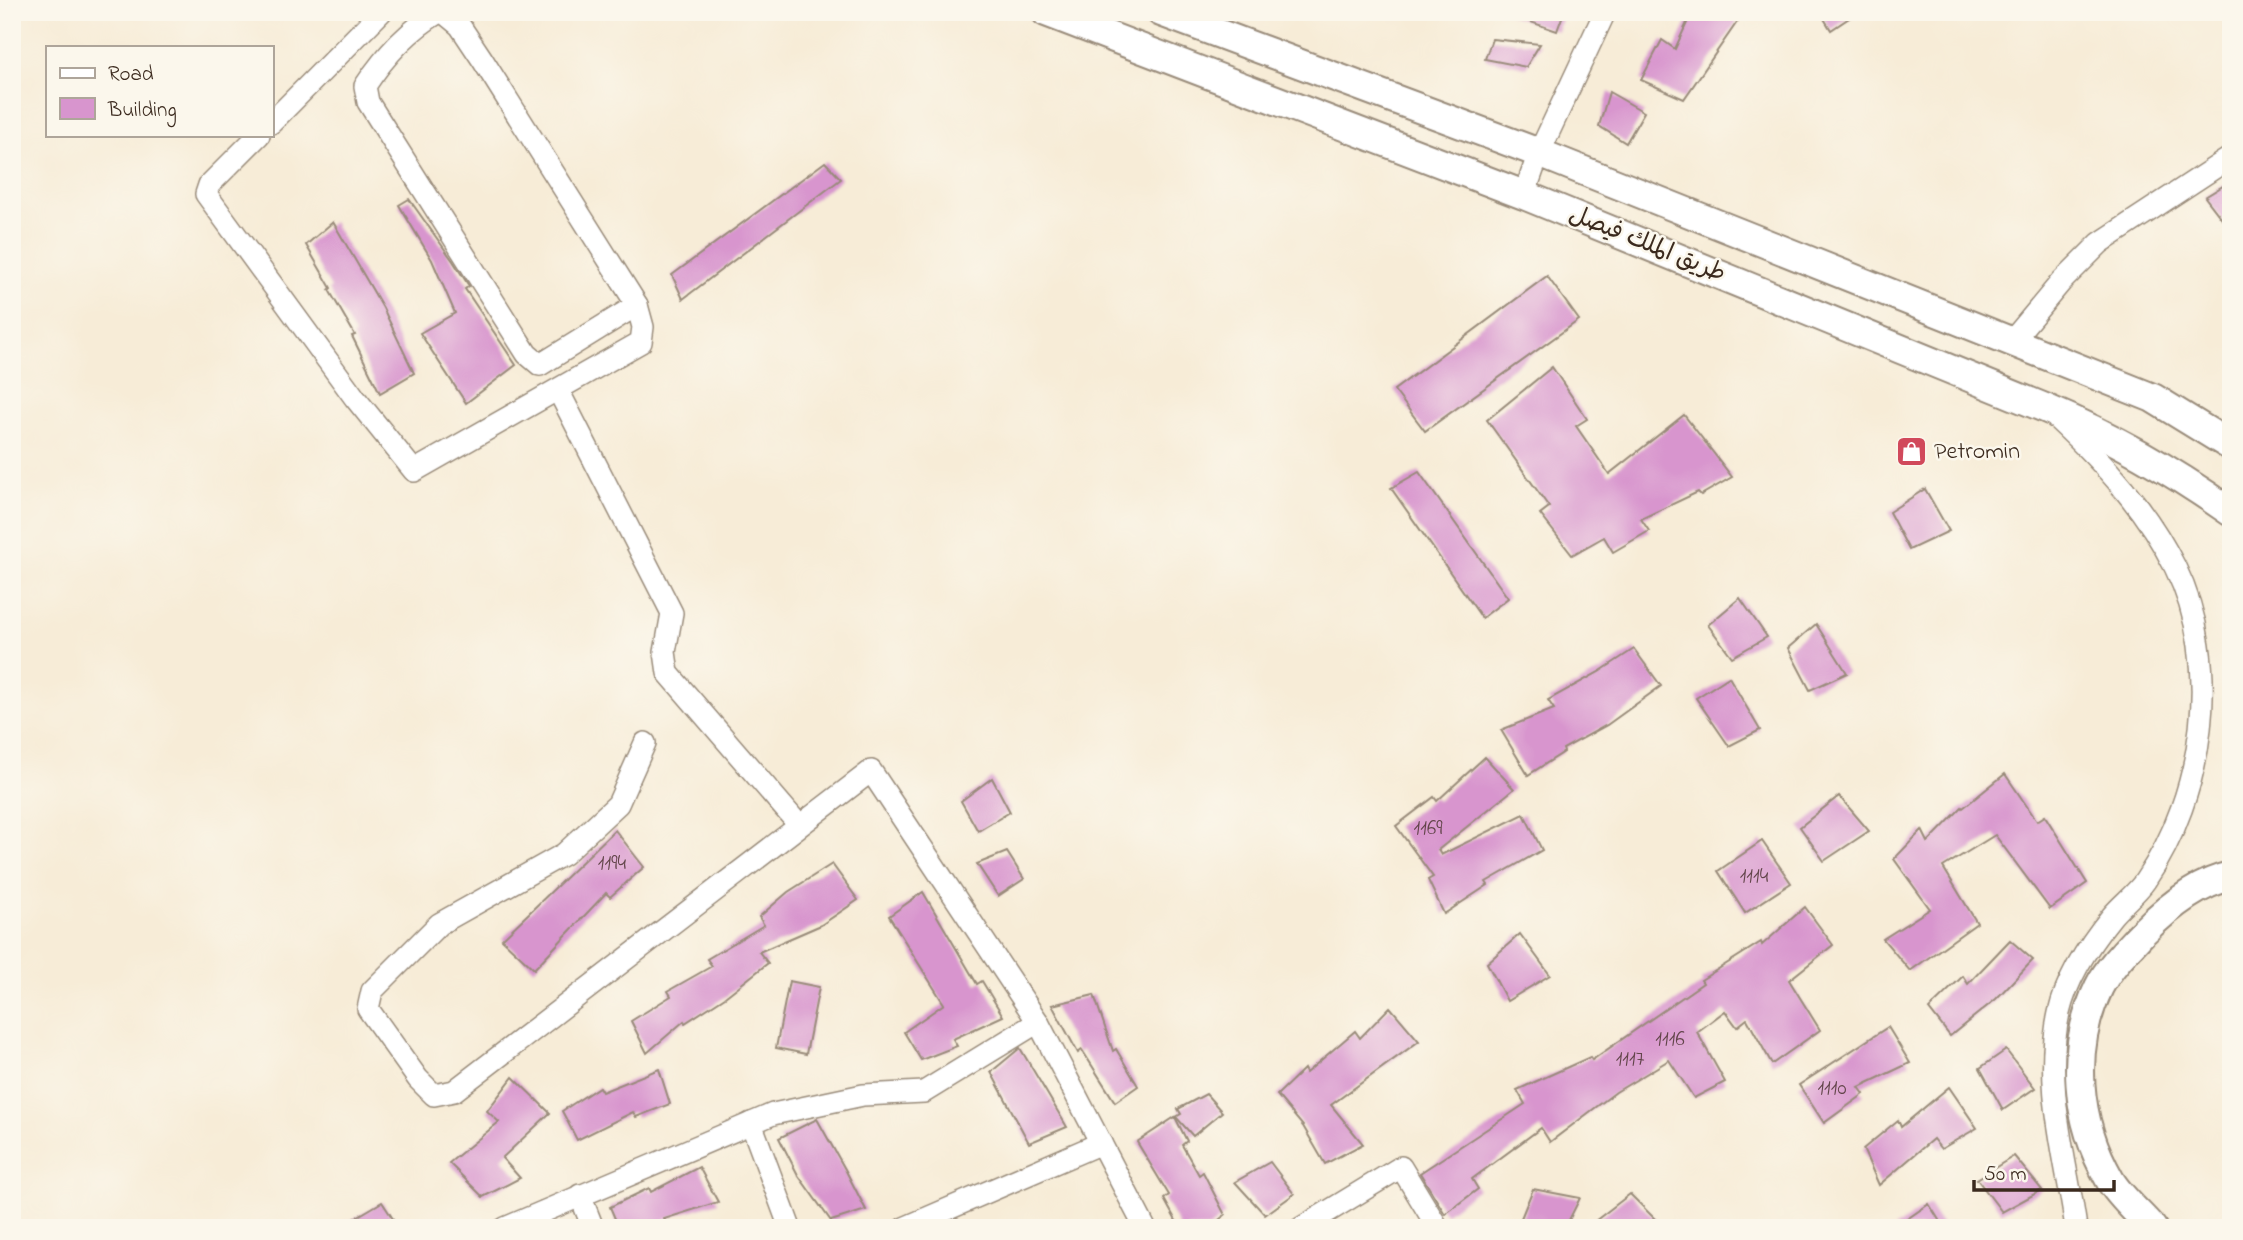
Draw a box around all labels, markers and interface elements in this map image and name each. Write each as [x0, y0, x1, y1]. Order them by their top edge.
legend [46, 46, 273, 136]
text: Road [108, 60, 154, 90]
text: Building [107, 96, 177, 128]
street label: طريق الملك فيصل [1563, 198, 1731, 292]
shop icon: Petromin [1894, 435, 1928, 469]
place label: Petromin [1934, 435, 2020, 470]
house number: 1169 [1414, 814, 1443, 844]
house number: 1194 [598, 849, 627, 879]
house number: 1114 [1740, 862, 1769, 892]
house number: 1116 [1655, 1025, 1685, 1055]
house number: 1117 [1616, 1045, 1645, 1075]
house number: 1110 [1817, 1074, 1847, 1104]
scale bar [1974, 1149, 2114, 1193]
text: 50 m [1984, 1160, 2027, 1190]

